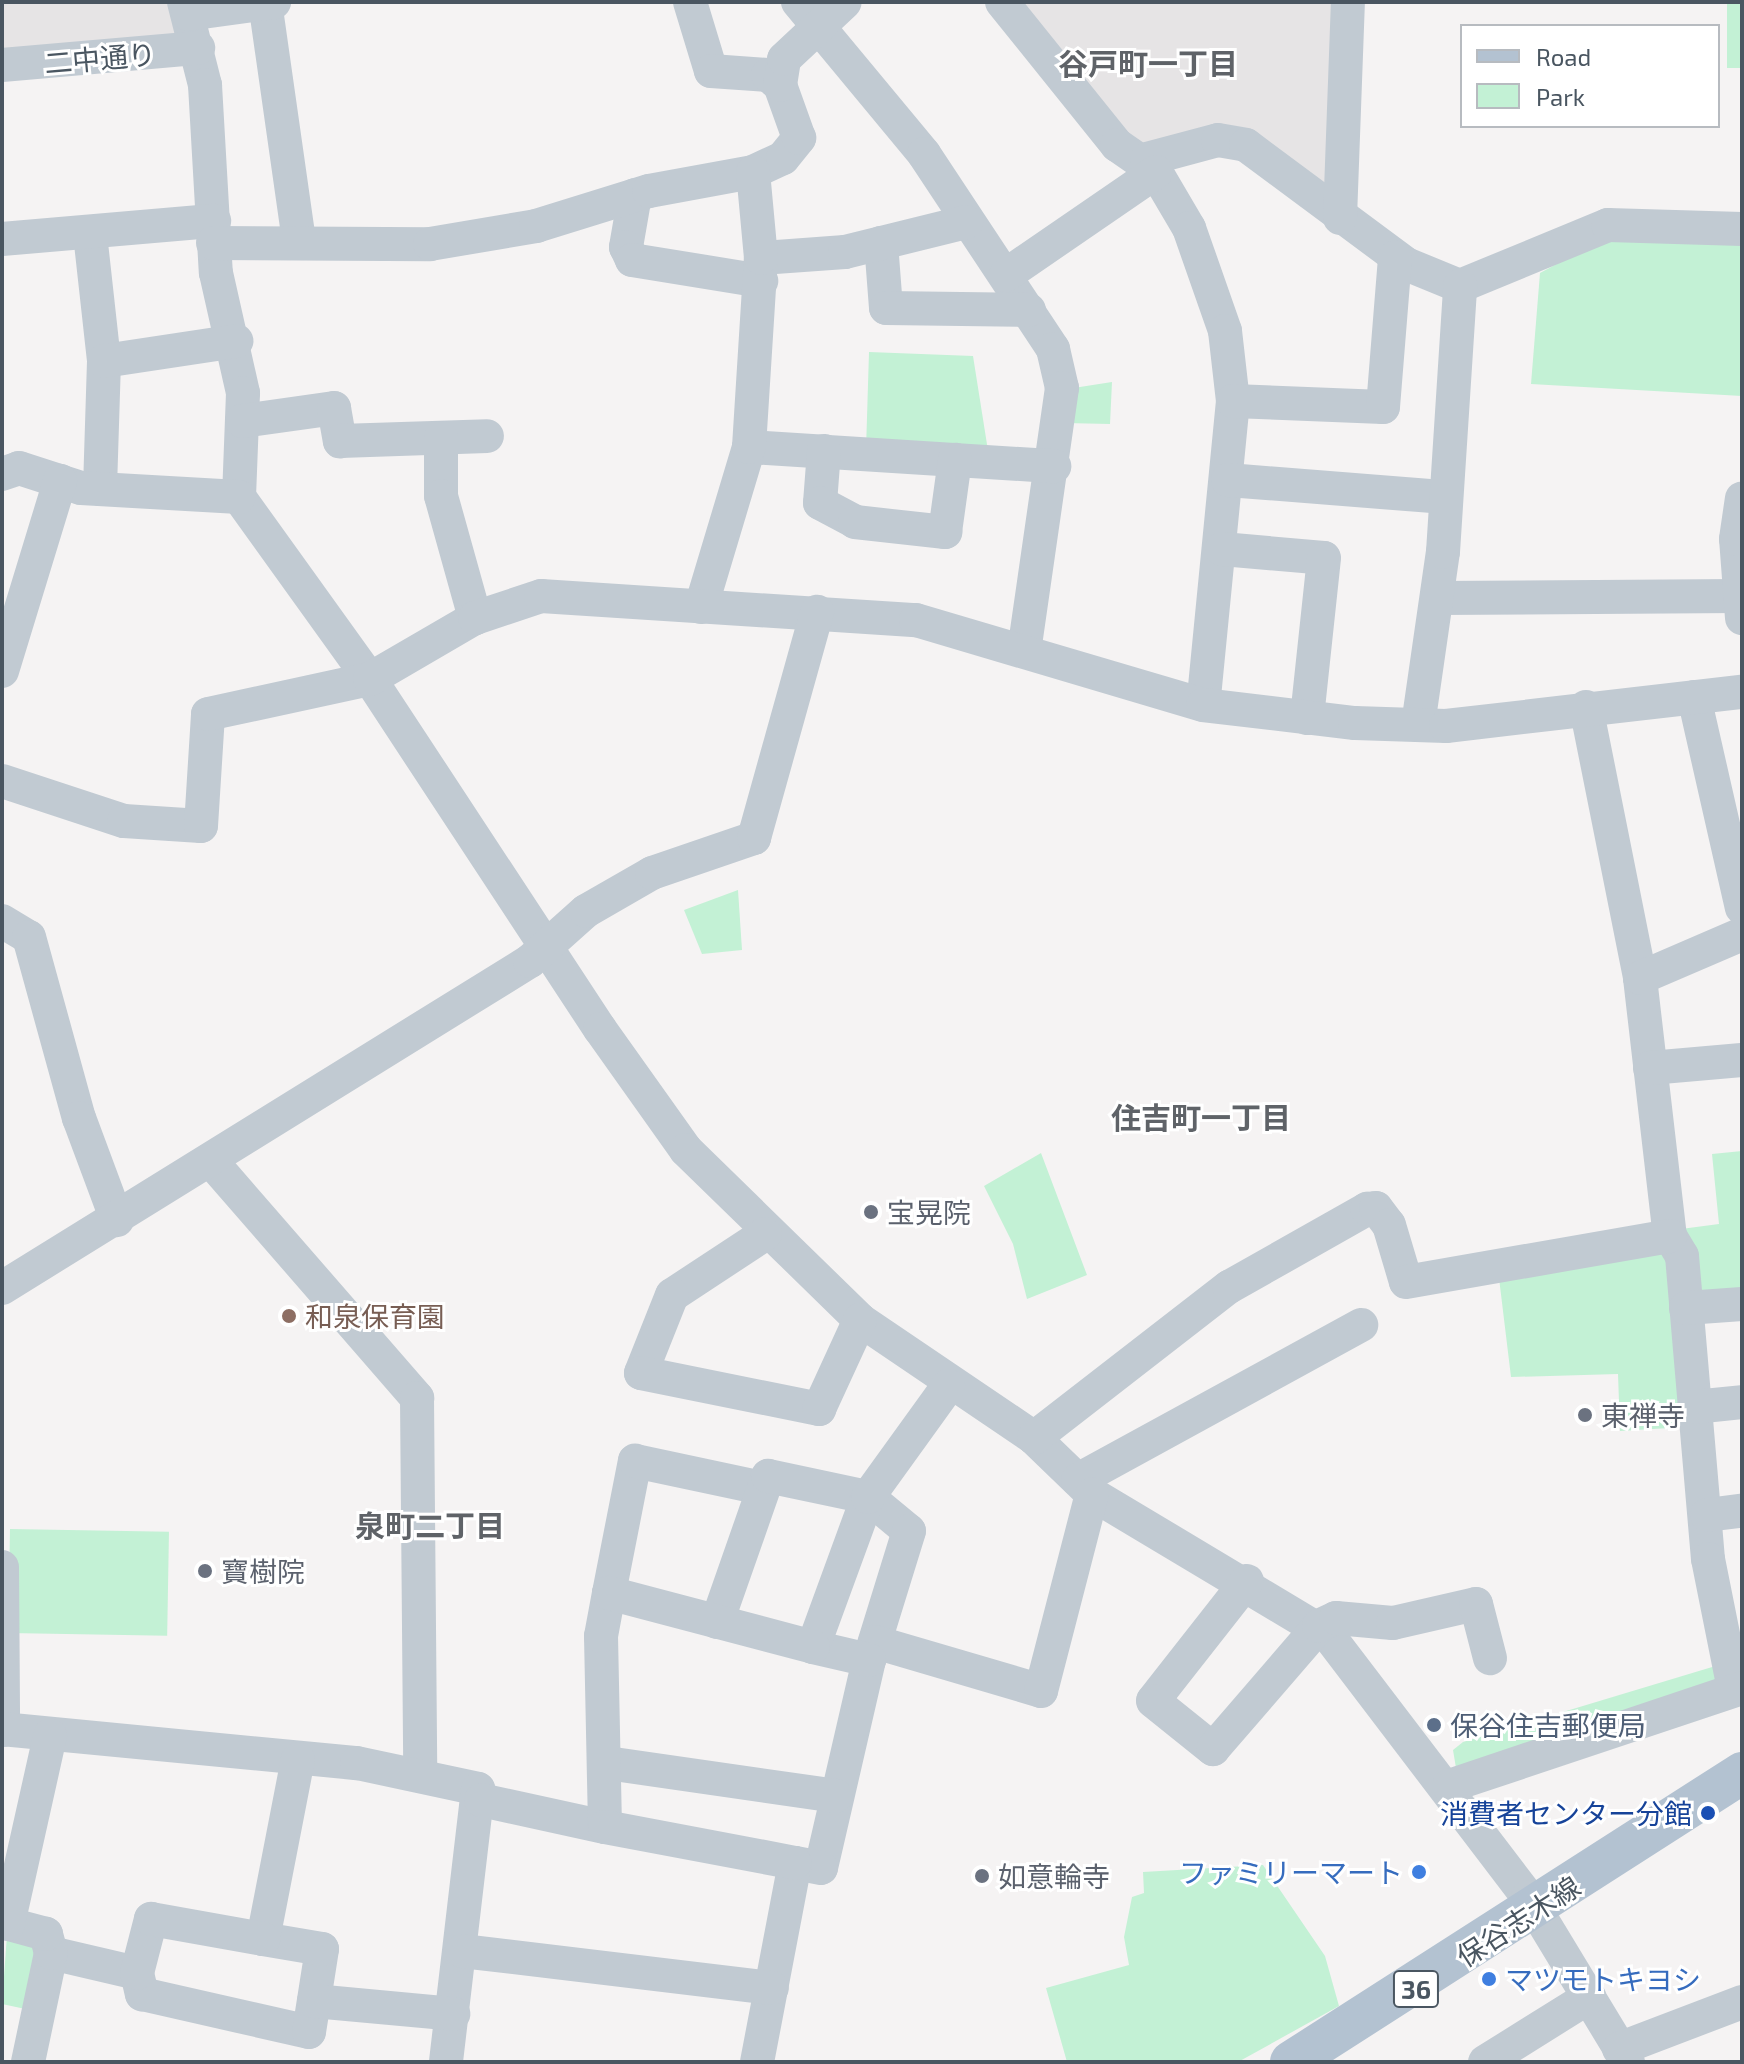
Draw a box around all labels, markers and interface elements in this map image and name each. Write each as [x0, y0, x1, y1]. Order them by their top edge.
legend [1460, 24, 1720, 128]
street label: 二中通り [43, 36, 157, 80]
text: Road [1536, 42, 1591, 71]
district label: 谷戸町一丁目 [1058, 45, 1238, 81]
text: Park [1536, 82, 1585, 111]
district label: 住吉町一丁目 [1111, 1099, 1291, 1135]
place label: 宝晃院 [887, 1195, 971, 1229]
marker: 宝晃院 [862, 1203, 880, 1221]
place label: 和泉保育園 [305, 1299, 445, 1333]
marker: 和泉保育園 [280, 1307, 298, 1325]
place label: 東禅寺 [1601, 1398, 1685, 1432]
marker: 東禅寺 [1576, 1406, 1594, 1424]
district label: 泉町二丁目 [355, 1507, 505, 1543]
place label: 寶樹院 [221, 1554, 305, 1588]
marker: 寶樹院 [196, 1562, 214, 1580]
place label: 保谷住吉郵便局 [1450, 1708, 1646, 1742]
marker: 保谷住吉郵便局 [1425, 1716, 1443, 1734]
place label: 消費者センター分館 [1440, 1796, 1692, 1830]
marker: 消費者センター分館 [1699, 1804, 1717, 1822]
place label: ファミリーマート [1179, 1855, 1403, 1889]
place label: 如意輪寺 [998, 1859, 1110, 1893]
marker: ファミリーマート [1410, 1863, 1428, 1881]
marker: 如意輪寺 [973, 1867, 991, 1885]
street label: 保谷志木線 [1450, 1869, 1586, 1973]
place label: マツモトキヨシ [1505, 1962, 1701, 1996]
road number: 36 [1392, 1967, 1440, 2011]
marker: マツモトキヨシ [1480, 1970, 1498, 1988]

